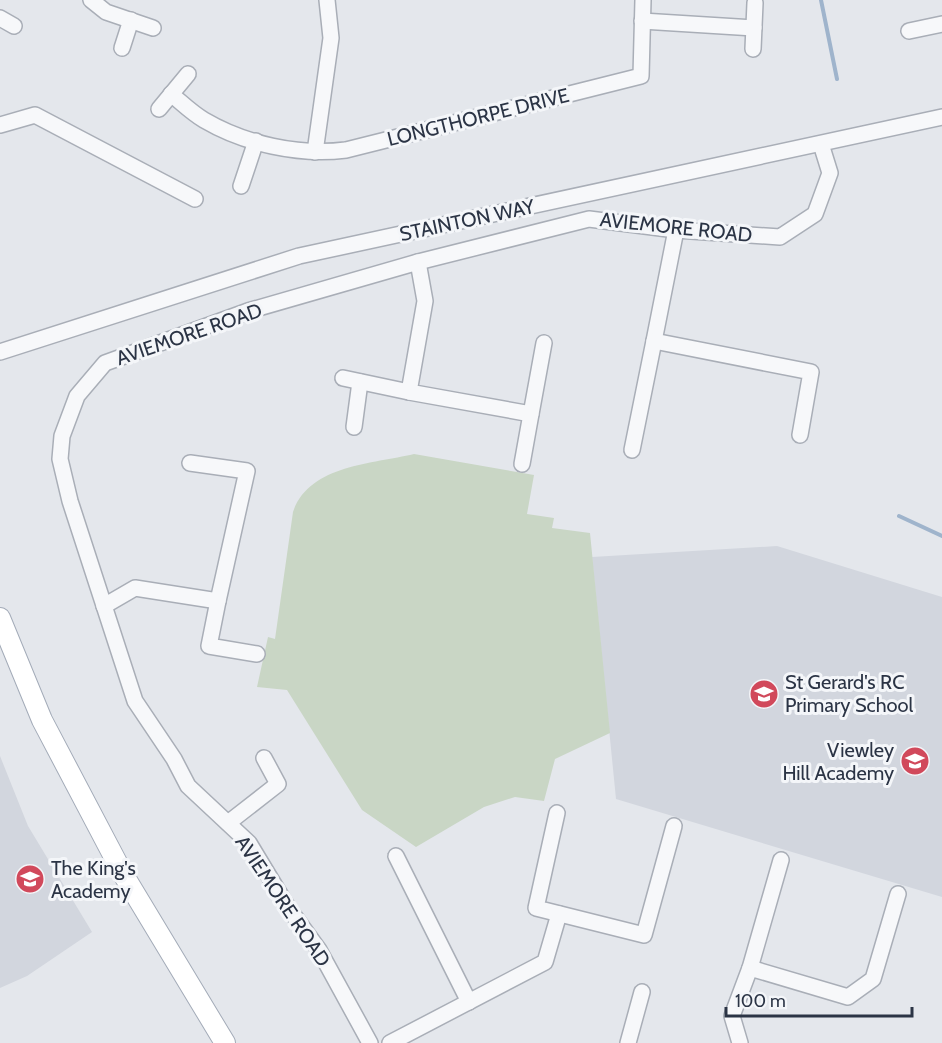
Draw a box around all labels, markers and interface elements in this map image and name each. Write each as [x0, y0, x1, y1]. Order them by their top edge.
street label: LONGTHORPE DRIVE [385, 83, 571, 151]
street label: STAINTON WAY [397, 194, 537, 246]
street label: AVIEMORE ROAD [599, 207, 753, 247]
street label: AVIEMORE ROAD [113, 298, 265, 370]
place label: St Gerard's RC Primary School [785, 670, 913, 717]
school or university icon: St Gerard's RC Primary School [748, 678, 780, 710]
place label: Viewley Hill Academy [782, 738, 894, 785]
school or university icon: Viewley Hill Academy [899, 745, 931, 777]
street label: AVIEMORE ROAD [230, 831, 336, 971]
place label: The King's Academy [51, 856, 136, 903]
school or university icon: The King's Academy [14, 863, 46, 895]
scale bar [726, 980, 912, 1018]
text: 100 m [735, 990, 786, 1012]

